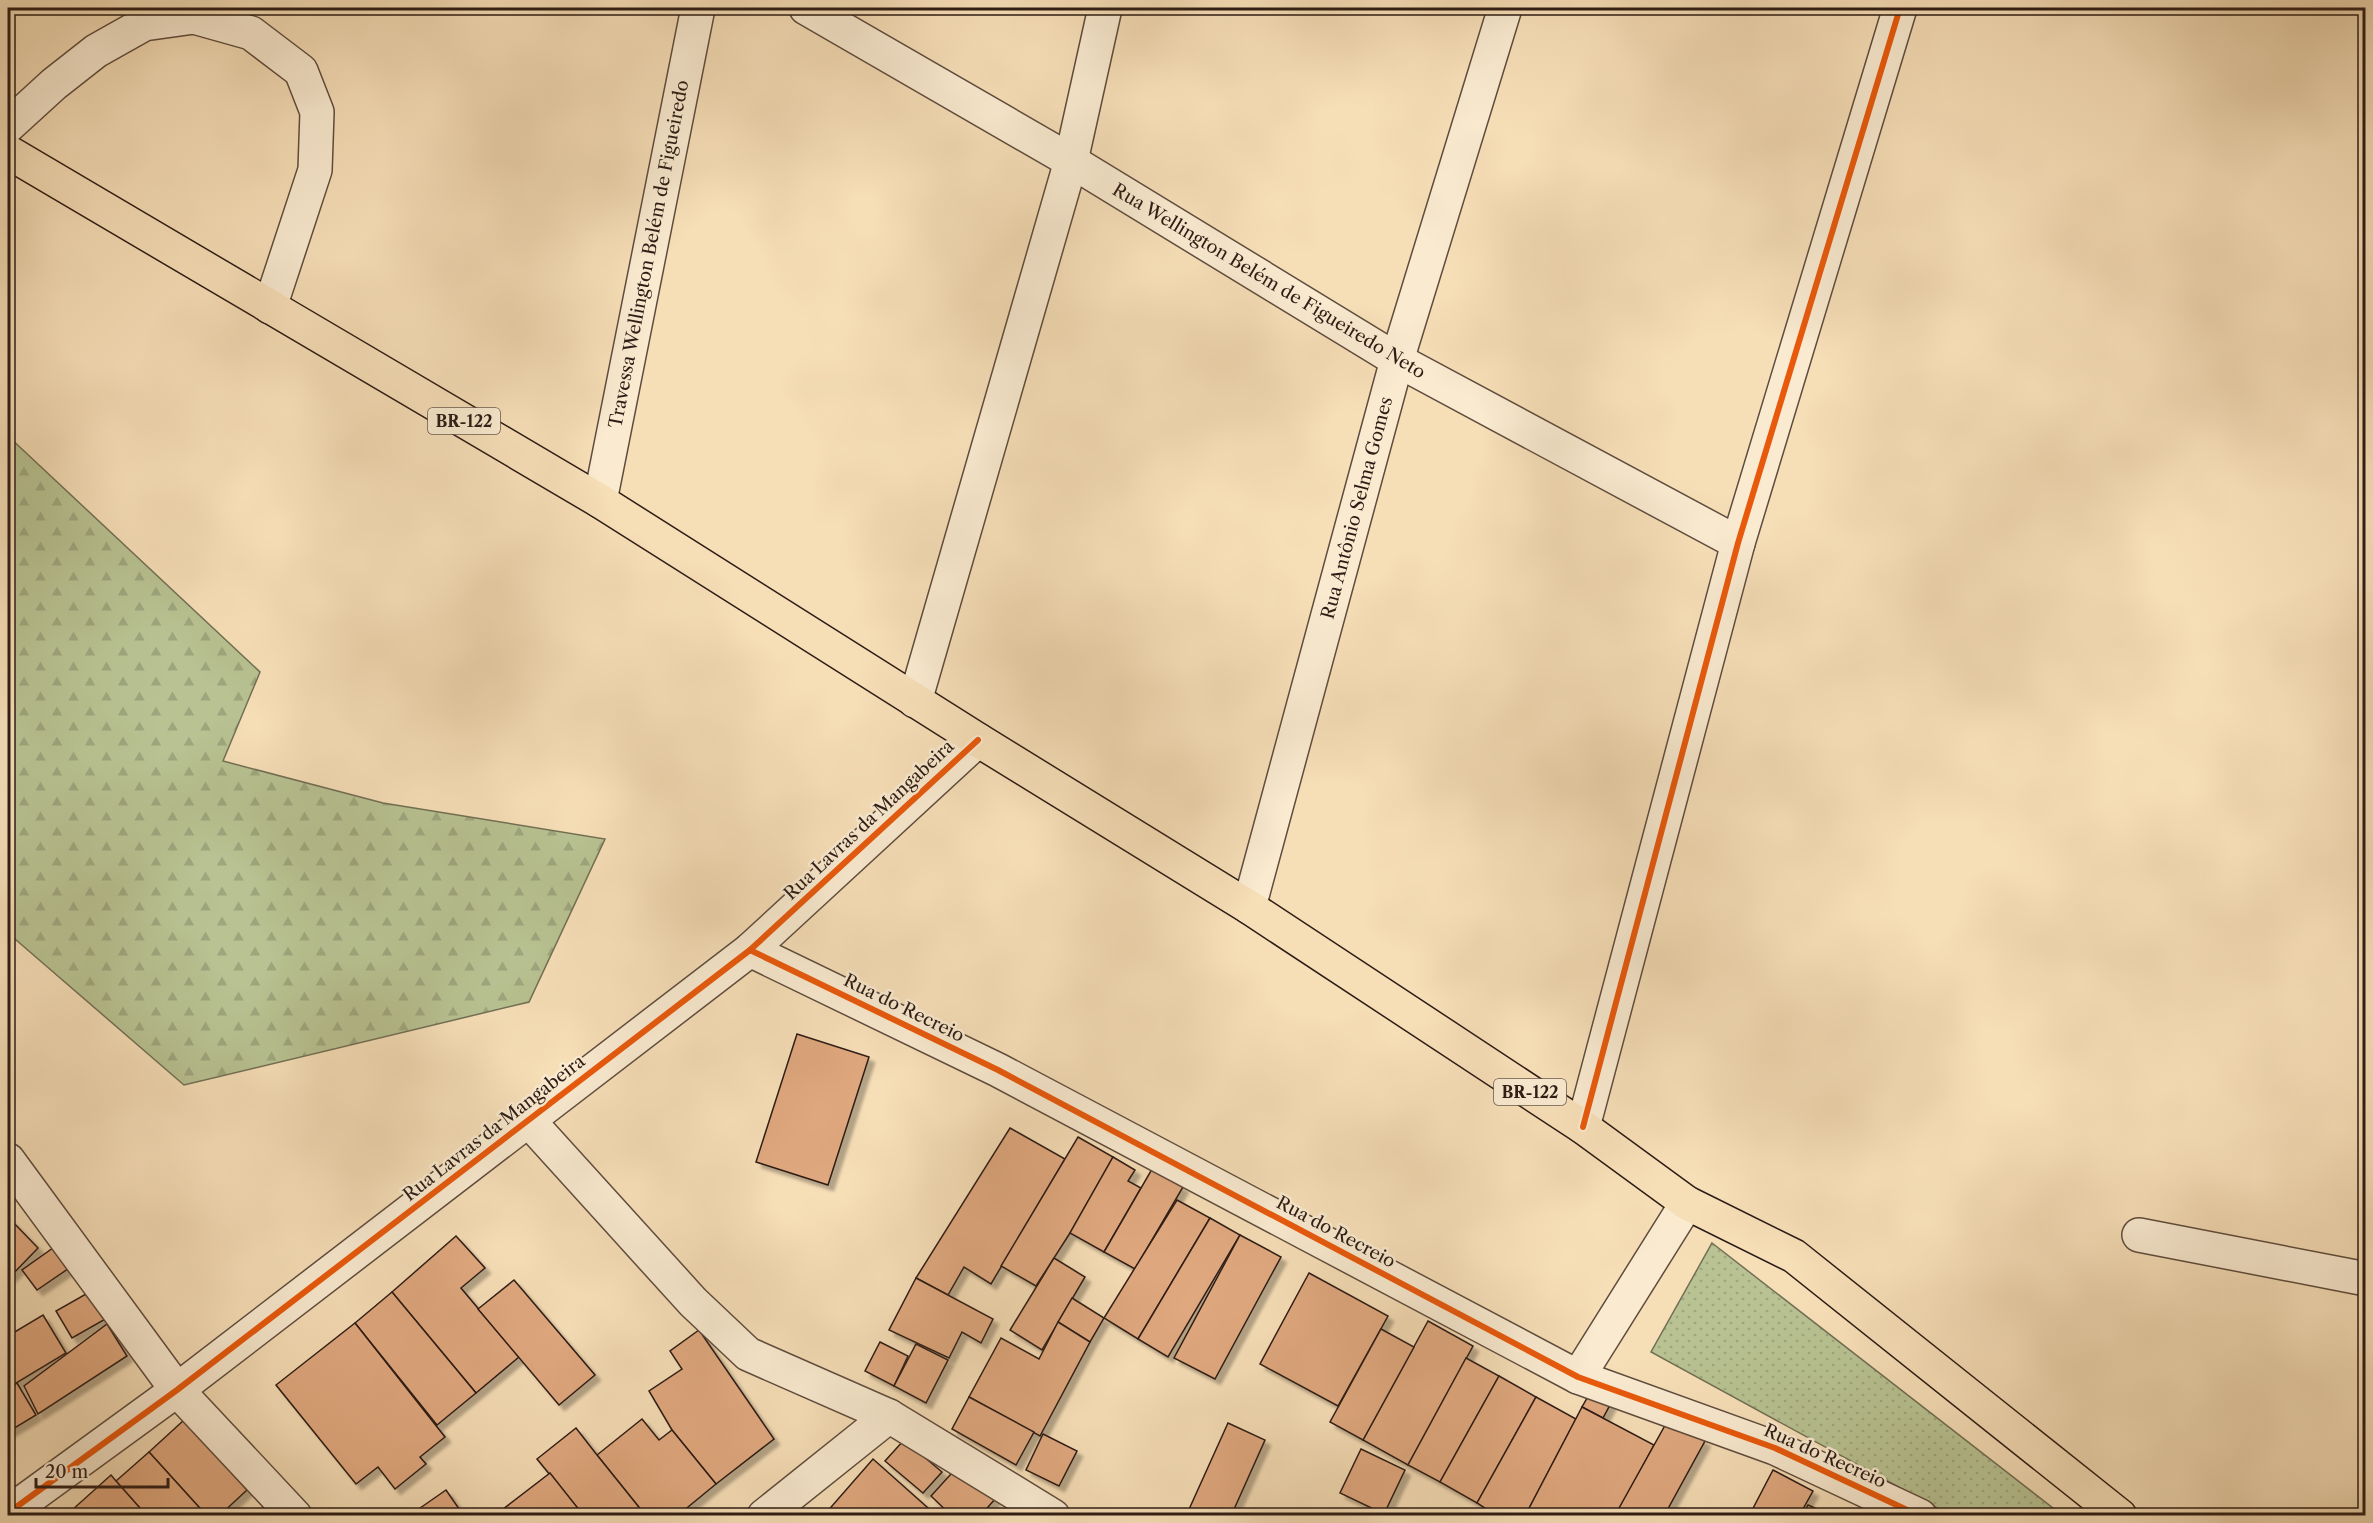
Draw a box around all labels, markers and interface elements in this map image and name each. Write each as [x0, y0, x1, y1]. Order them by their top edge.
street label: Travessa Wellington Belém de Figueiredo [604, 78, 694, 430]
street label: Rua Wellington Belém de Figueiredo Neto [1109, 179, 1429, 383]
street label: Rua Antônio Selma Gomes [1317, 394, 1397, 622]
road number: BR-122 [428, 408, 500, 434]
street label: Rua Lavras da Mangabeira [779, 735, 959, 905]
street label: Rua do Recreio [840, 969, 968, 1047]
street label: Rua Lavras da Mangabeira [399, 1050, 590, 1206]
road number: BR-122 [1494, 1079, 1566, 1105]
street label: Rua do Recreio [1273, 1191, 1399, 1273]
street label: Rua do Recreio [1760, 1419, 1890, 1493]
scale bar [36, 1451, 168, 1489]
text: 20 m [45, 1461, 89, 1483]

